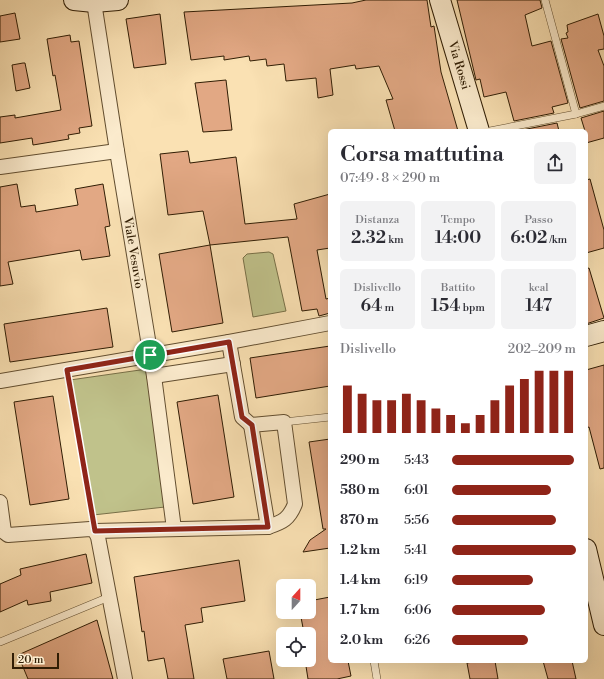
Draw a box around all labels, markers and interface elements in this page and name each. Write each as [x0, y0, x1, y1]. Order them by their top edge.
street label: Via Rossi [444, 38, 473, 91]
text: Corsa mattutina [340, 141, 504, 168]
button: share [534, 142, 576, 184]
text: 07:49 · 8 × 290 m [340, 170, 440, 186]
text: Distanza [355, 213, 399, 227]
text: Tempo [441, 213, 475, 227]
text: Passo [524, 213, 553, 227]
street label: Viale Vesuvio [120, 215, 147, 290]
text: 2.32 [351, 227, 386, 249]
text: 14:00 [435, 227, 481, 249]
text: 6:02 [510, 227, 547, 249]
text: km [386, 233, 404, 247]
text: /km [547, 233, 567, 247]
text: Dislivello [354, 281, 401, 295]
text: Battito [441, 281, 475, 295]
text: kcal [529, 281, 549, 295]
text: 64 [360, 295, 382, 317]
text: 154 [431, 295, 460, 317]
text: 147 [525, 295, 552, 317]
text: m [382, 301, 394, 315]
text: bpm [460, 301, 485, 315]
pin [133, 338, 167, 372]
text: Dislivello [340, 341, 396, 357]
text: 202–209 m [508, 341, 576, 357]
icon: arrive [139, 344, 161, 366]
text: 290 m [340, 452, 380, 468]
text: 5:43 [404, 452, 429, 468]
text: 580 m [340, 482, 380, 498]
text: 6:01 [404, 482, 429, 498]
text: 870 m [340, 512, 379, 528]
text: 5:56 [404, 512, 429, 528]
text: 1.2 km [340, 542, 380, 558]
text: 5:41 [404, 542, 427, 558]
text: 1.4 km [340, 572, 381, 588]
text: 6:19 [404, 572, 428, 588]
north arrow [276, 579, 316, 619]
map controls [276, 579, 316, 667]
text: 1.7 km [340, 602, 380, 618]
text: 6:06 [404, 602, 431, 618]
button: locate [276, 627, 316, 667]
text: 2.0 km [340, 632, 383, 648]
text: 6:26 [404, 632, 430, 648]
scale bar [12, 651, 59, 670]
text: 20 m [18, 653, 43, 667]

